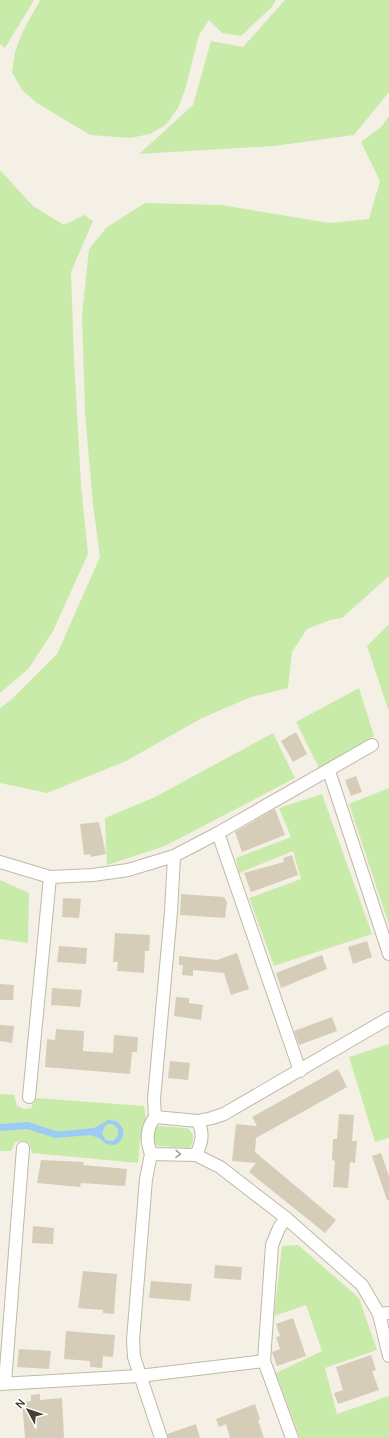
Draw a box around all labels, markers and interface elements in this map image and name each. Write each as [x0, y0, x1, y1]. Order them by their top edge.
one-way arrow [175, 1150, 181, 1159]
north arrow [8, 1390, 48, 1430]
text: N [12, 1395, 28, 1411]

